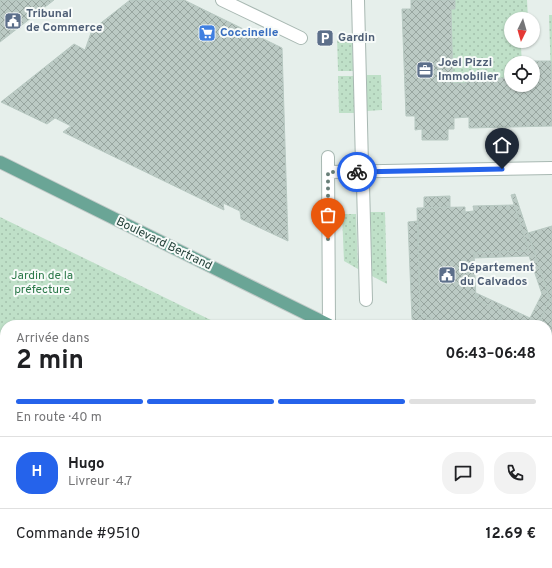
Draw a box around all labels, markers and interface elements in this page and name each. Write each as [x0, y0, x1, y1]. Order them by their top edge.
place label: Tribunal de Commerce [26, 6, 103, 36]
public building icon: Tribunal de Commerce [3, 11, 23, 31]
north arrow [504, 12, 540, 48]
map controls [504, 12, 540, 92]
supermarket icon: Coccinelle [197, 23, 217, 43]
place label: Coccinelle [220, 25, 279, 41]
parking icon: Gardin [315, 28, 335, 48]
place label: Gardin [338, 30, 375, 46]
place label: Joel Pizzi Immobilier [438, 55, 498, 85]
button: locate [504, 56, 540, 92]
office icon: Joel Pizzi Immobilier [415, 60, 435, 80]
pin [485, 128, 519, 169]
icon: home [491, 134, 513, 156]
courier [337, 152, 377, 192]
icon: bike [346, 161, 368, 183]
pin [311, 198, 345, 239]
icon: bag [317, 204, 339, 226]
street label: Boulevard Bertrand [113, 214, 215, 274]
place label: Département du Calvados [460, 260, 534, 290]
public building icon: Département du Calvados [437, 265, 457, 285]
park label: Jardin de la préfecture [11, 268, 73, 298]
text: Arrivée dans [16, 331, 89, 347]
text: 2 min [16, 345, 84, 378]
text: 06:43–06:48 [445, 345, 536, 364]
text: En route · 40 m [16, 410, 102, 426]
button: chat [442, 452, 484, 494]
button: phone [494, 452, 536, 494]
text: Hugo [68, 455, 105, 474]
text: H [32, 463, 42, 482]
text: Livreur · 4.7 [68, 474, 132, 490]
text: Commande #9510 [16, 525, 140, 544]
text: 12.69 € [485, 525, 536, 544]

